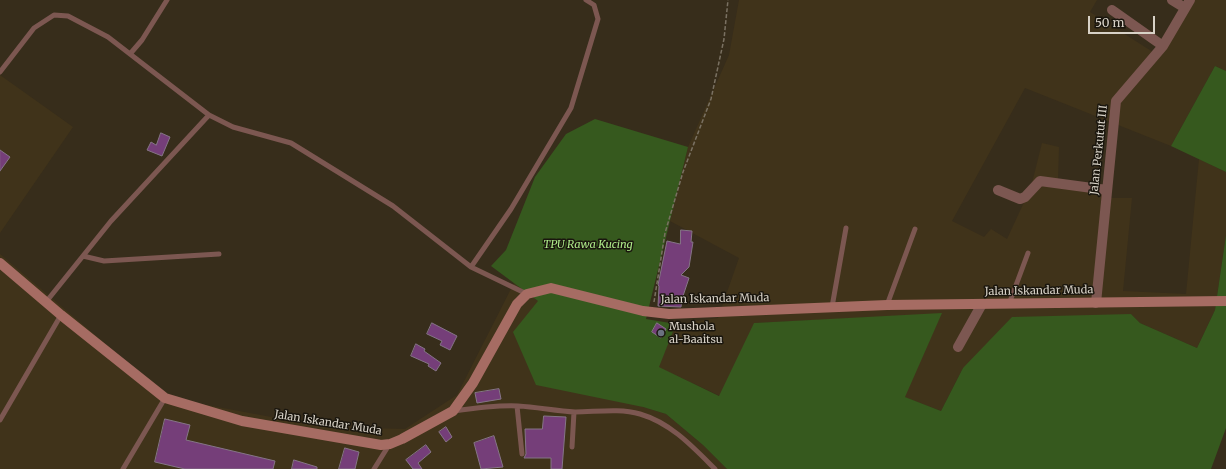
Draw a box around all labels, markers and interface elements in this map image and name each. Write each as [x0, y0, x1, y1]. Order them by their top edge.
scale bar [1090, 8, 1157, 34]
text: 50 m [1095, 15, 1124, 30]
street label: Jalan Perkutut III [1088, 104, 1110, 196]
park label: TPU Rawa Kucing [543, 238, 633, 252]
street label: Jalan Iskandar Muda [985, 283, 1093, 299]
street label: Jalan Iskandar Muda [661, 291, 769, 307]
place label: Mushola al-Baaitsu [669, 320, 723, 346]
marker: Mushola al-Baaitsu [656, 328, 666, 338]
street label: Jalan Iskandar Muda [273, 408, 383, 438]

